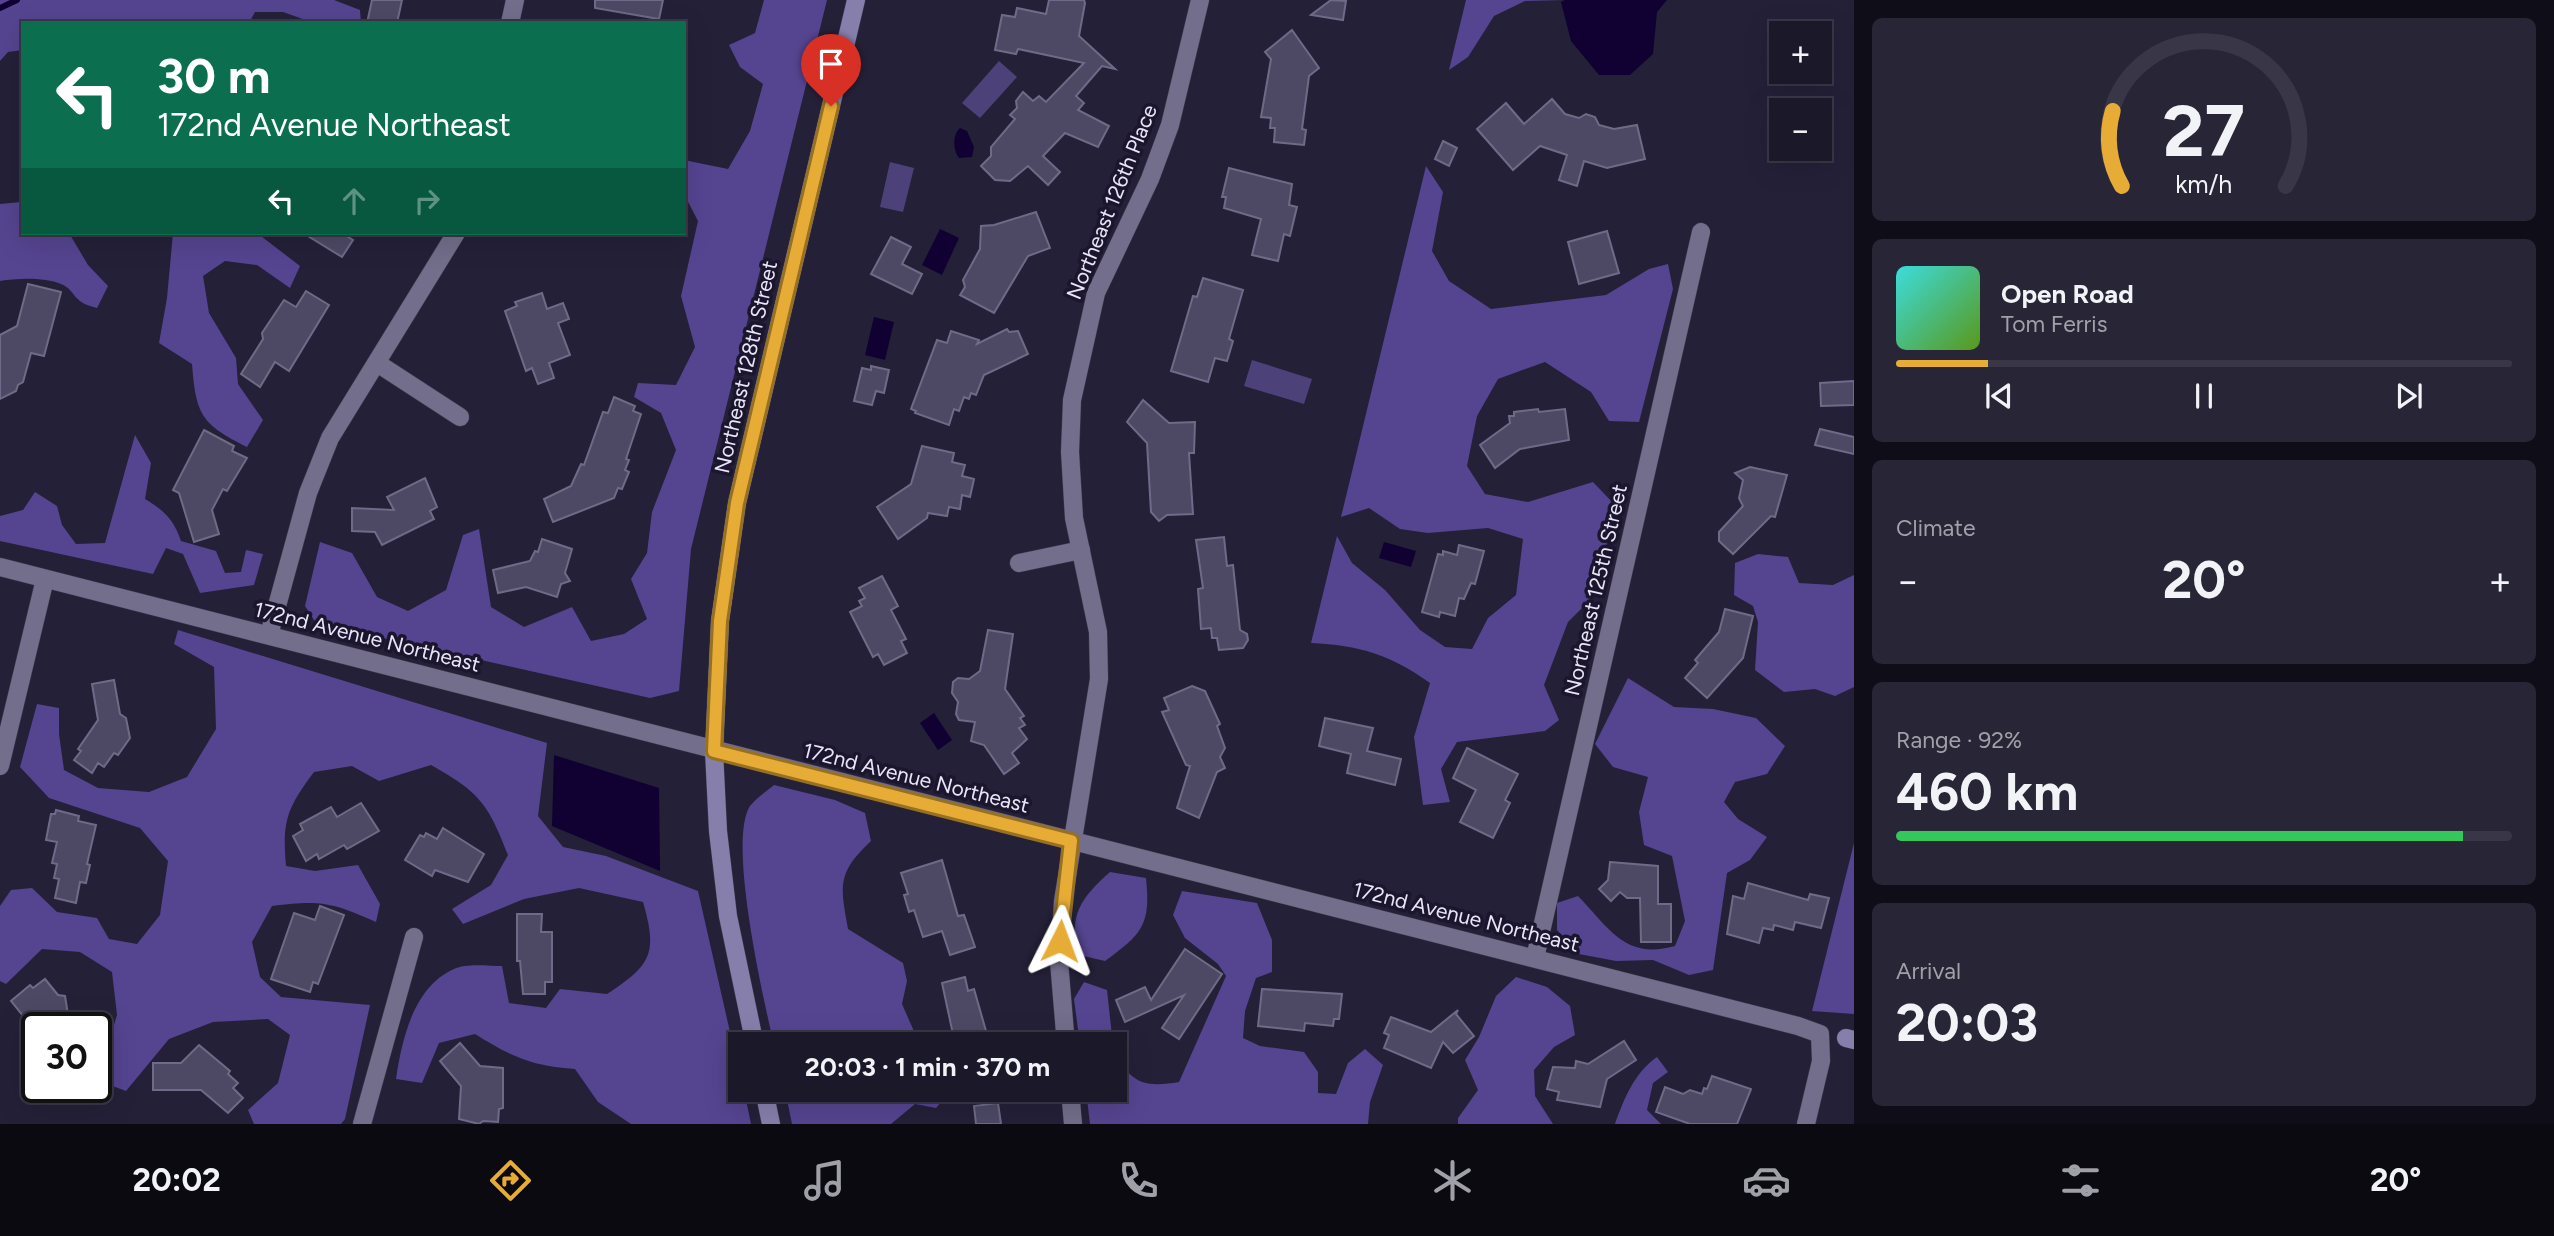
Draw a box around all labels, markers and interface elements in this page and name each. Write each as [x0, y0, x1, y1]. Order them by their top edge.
map controls [1769, 21, 1832, 161]
button: + [1769, 21, 1832, 84]
pin [801, 34, 861, 106]
icon: arrive [812, 45, 850, 83]
text: 30 m [157, 46, 270, 105]
icon: left [42, 49, 133, 140]
text: 27 [2163, 87, 2245, 174]
button: − [1769, 98, 1832, 161]
street label: Northeast 126th Place [1061, 101, 1162, 303]
text: 172nd Avenue Northeast [157, 106, 511, 144]
text: km/h [2175, 168, 2233, 198]
icon: left [262, 182, 300, 220]
icon: ahead [335, 182, 373, 220]
icon: right [408, 182, 446, 220]
street label: Northeast 128th Street [709, 258, 782, 476]
text: Open Road [2001, 278, 2134, 310]
text: Tom Ferris [2001, 310, 2107, 338]
icon: previous [1980, 377, 2018, 415]
icon: pause [2185, 377, 2223, 415]
icon: next [2390, 377, 2428, 415]
street label: Northeast 125th Street [1559, 482, 1632, 698]
text: Climate [1896, 514, 1975, 542]
text: 20° [2162, 549, 2246, 611]
text: − [1896, 558, 1920, 604]
text: + [2488, 558, 2512, 604]
street label: 172nd Avenue Northeast [251, 596, 483, 677]
text: Range · 92% [1896, 726, 2022, 754]
street label: 172nd Avenue Northeast [800, 737, 1032, 818]
text: 460 km [1896, 761, 2078, 823]
street label: 172nd Avenue Northeast [1350, 876, 1582, 957]
position arrow [1023, 904, 1097, 978]
text: Arrival [1896, 957, 1961, 985]
text: 20:03 [1896, 992, 2038, 1054]
speed limit sign: 30 [21, 1012, 112, 1103]
text: 20:03 · 1 min · 370 m [805, 1051, 1050, 1083]
icon: directions [486, 1156, 535, 1205]
icon: music [800, 1156, 849, 1205]
icon: phone [1114, 1156, 1163, 1205]
icon: climate [1428, 1156, 1477, 1205]
icon: car [1742, 1156, 1791, 1205]
icon: filters [2056, 1156, 2105, 1205]
text: 20:02 [133, 1161, 221, 1199]
text: 20° [2370, 1161, 2421, 1199]

